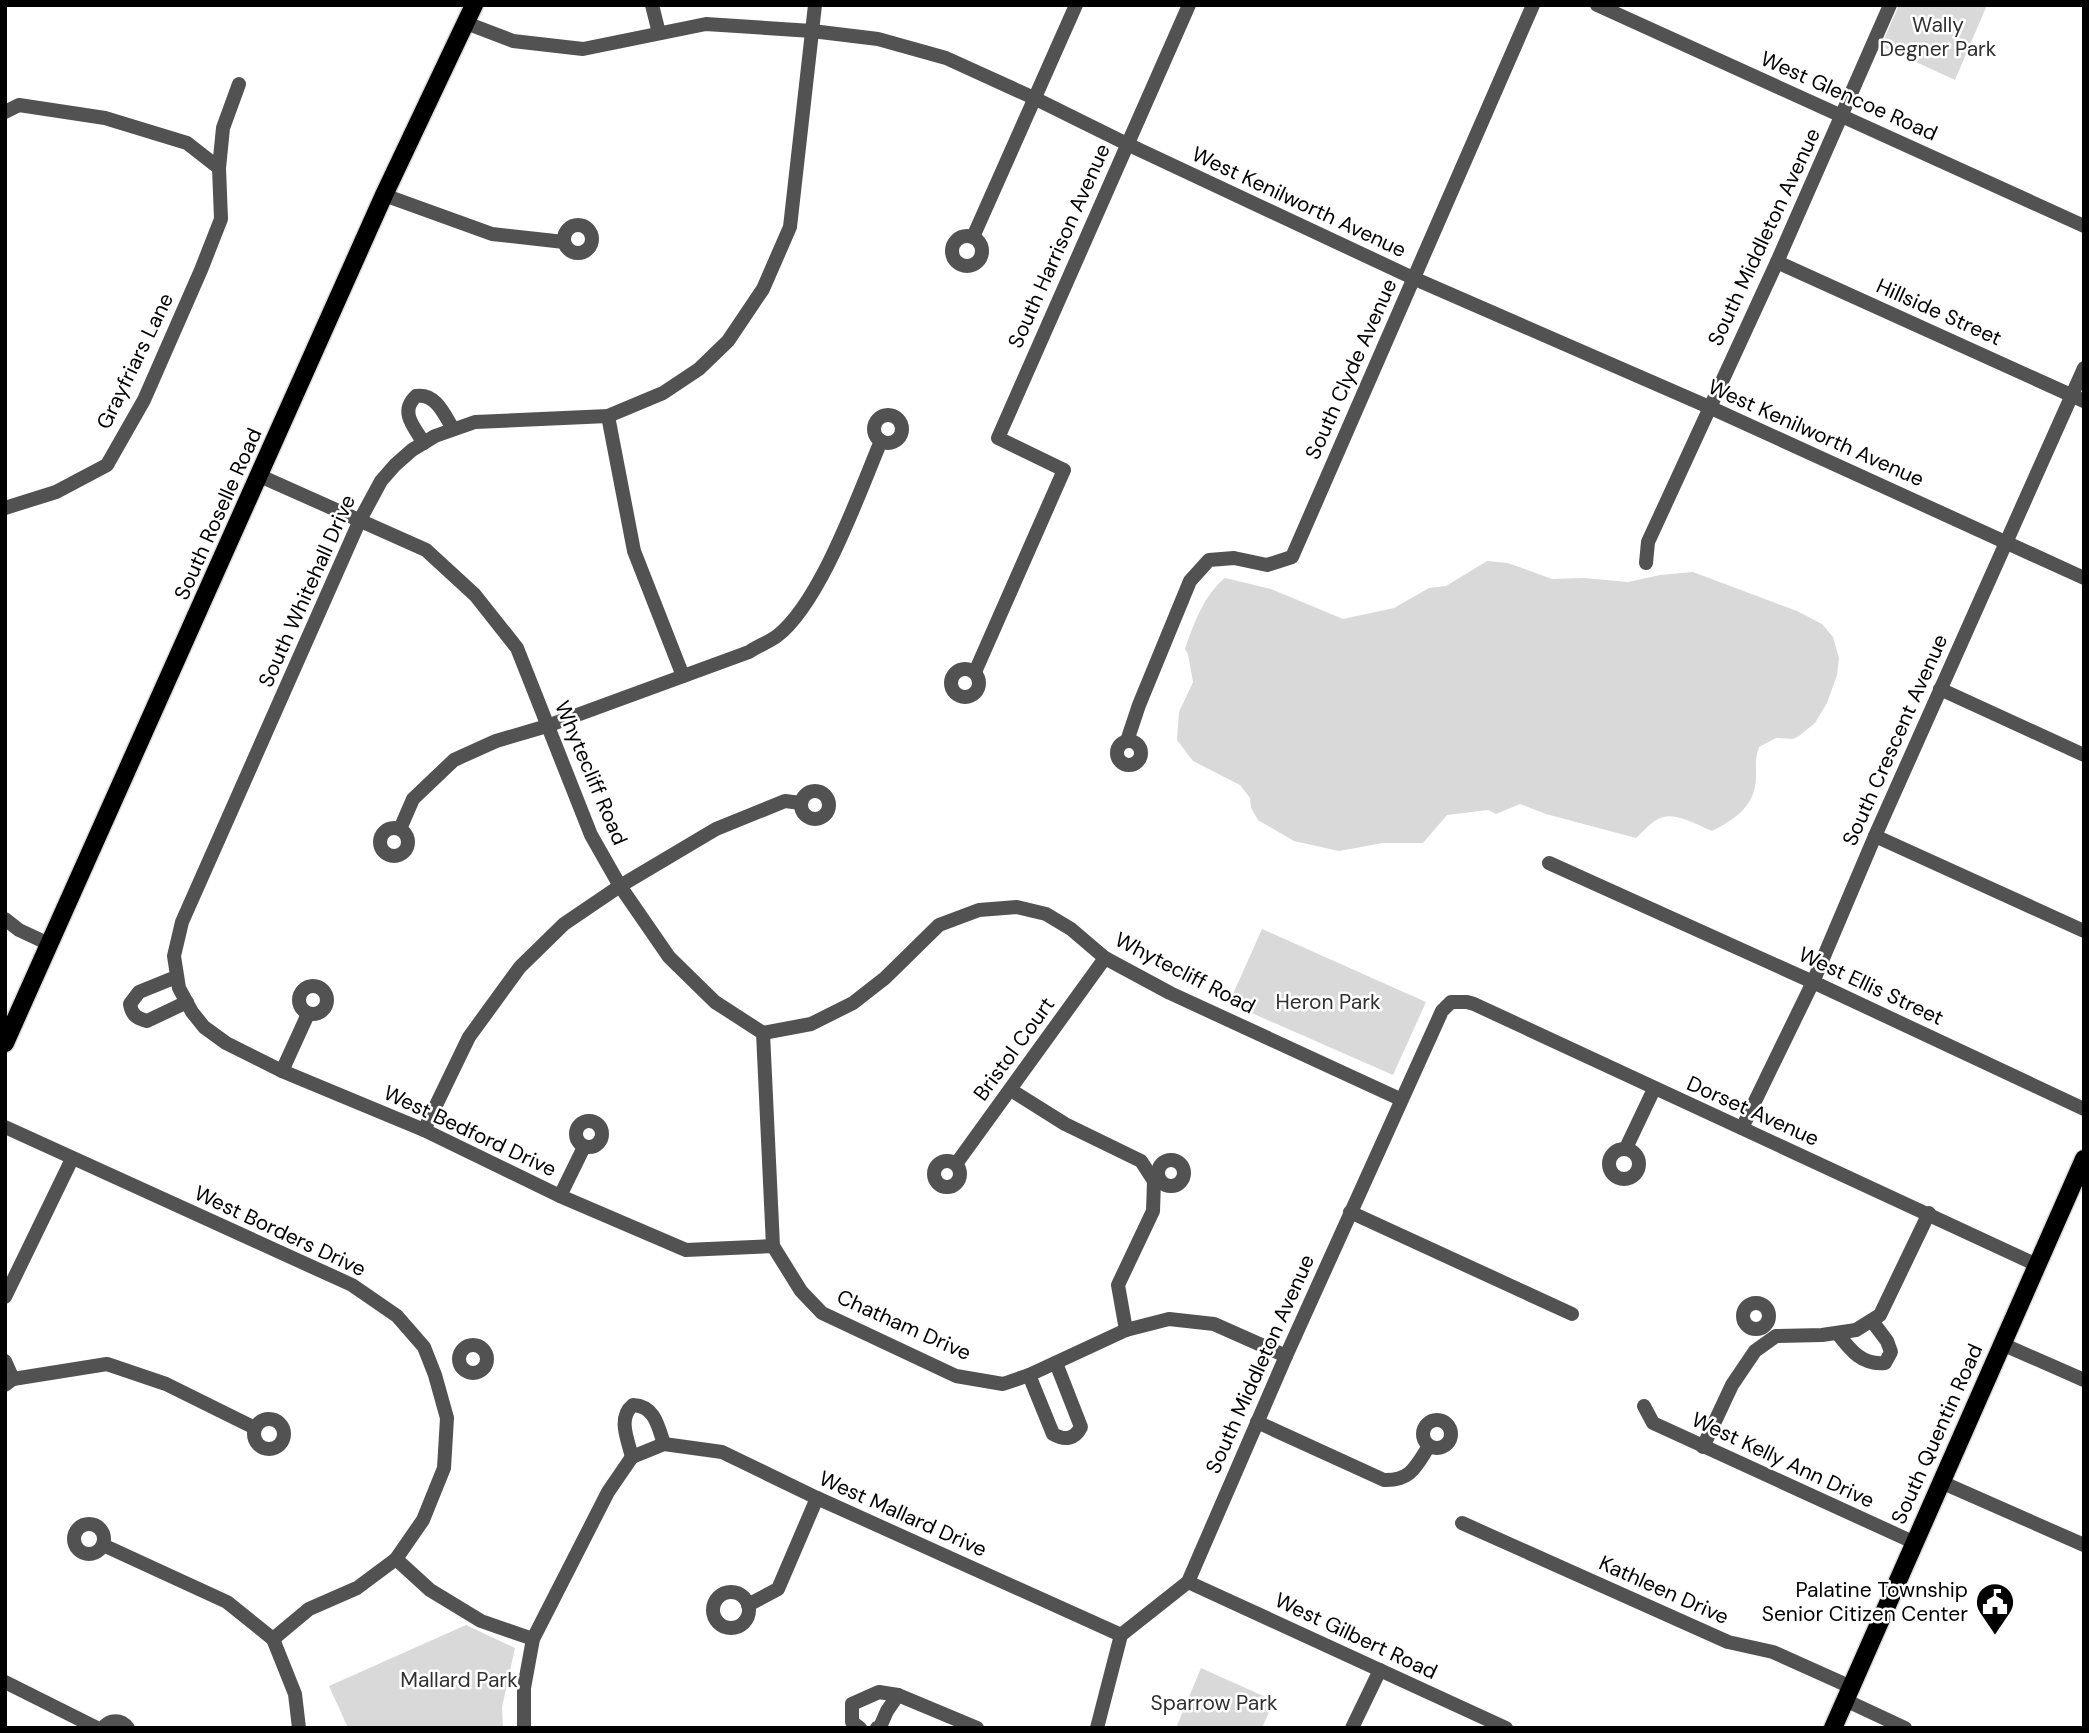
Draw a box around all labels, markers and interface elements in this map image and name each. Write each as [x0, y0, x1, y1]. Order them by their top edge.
park label: Wally Degner Park [1880, 11, 1997, 63]
street label: West Glencoe Road [1756, 44, 1942, 148]
street label: South Middleton Avenue [1701, 124, 1827, 350]
street label: South Harrison Avenue [1001, 139, 1117, 353]
street label: West Kenilworth Avenue [1187, 140, 1411, 264]
street label: Hillside Street [1872, 272, 2006, 352]
street label: South Clyde Avenue [1299, 274, 1403, 464]
street label: Grayfriars Lane [90, 288, 180, 434]
street label: West Kenilworth Avenue [1704, 373, 1928, 493]
street label: South Roselle Road [168, 424, 268, 604]
street label: South Whitehall Drive [252, 490, 362, 692]
street label: South Crescent Avenue [1836, 630, 1954, 850]
street label: Whytecliff Road [548, 697, 634, 849]
street label: Whytecliff Road [1110, 926, 1260, 1020]
street label: West Ellis Street [1794, 940, 1948, 1032]
park label: Heron Park [1275, 988, 1381, 1016]
street label: Bristol Court [967, 992, 1061, 1106]
street label: Dorset Avenue [1682, 1069, 1824, 1153]
street label: West Bedford Drive [379, 1079, 561, 1183]
street label: West Borders Drive [190, 1179, 370, 1283]
street label: South Middleton Avenue [1199, 1250, 1321, 1478]
street label: Chatham Drive [833, 1283, 976, 1367]
street label: South Quentin Road [1885, 1339, 1989, 1529]
street label: West Kelly Ann Drive [1687, 1405, 1879, 1515]
street label: West Mallard Drive [815, 1464, 991, 1564]
street label: Kathleen Drive [1595, 1549, 1733, 1631]
place label: Palatine Township Senior Citizen Center [1762, 1576, 1968, 1628]
public building icon: Palatine Township Senior Citizen Center [1974, 1581, 2016, 1636]
street label: West Gilbert Road [1270, 1586, 1442, 1686]
park label: Mallard Park [400, 1666, 518, 1694]
park label: Sparrow Park [1150, 1689, 1278, 1717]

